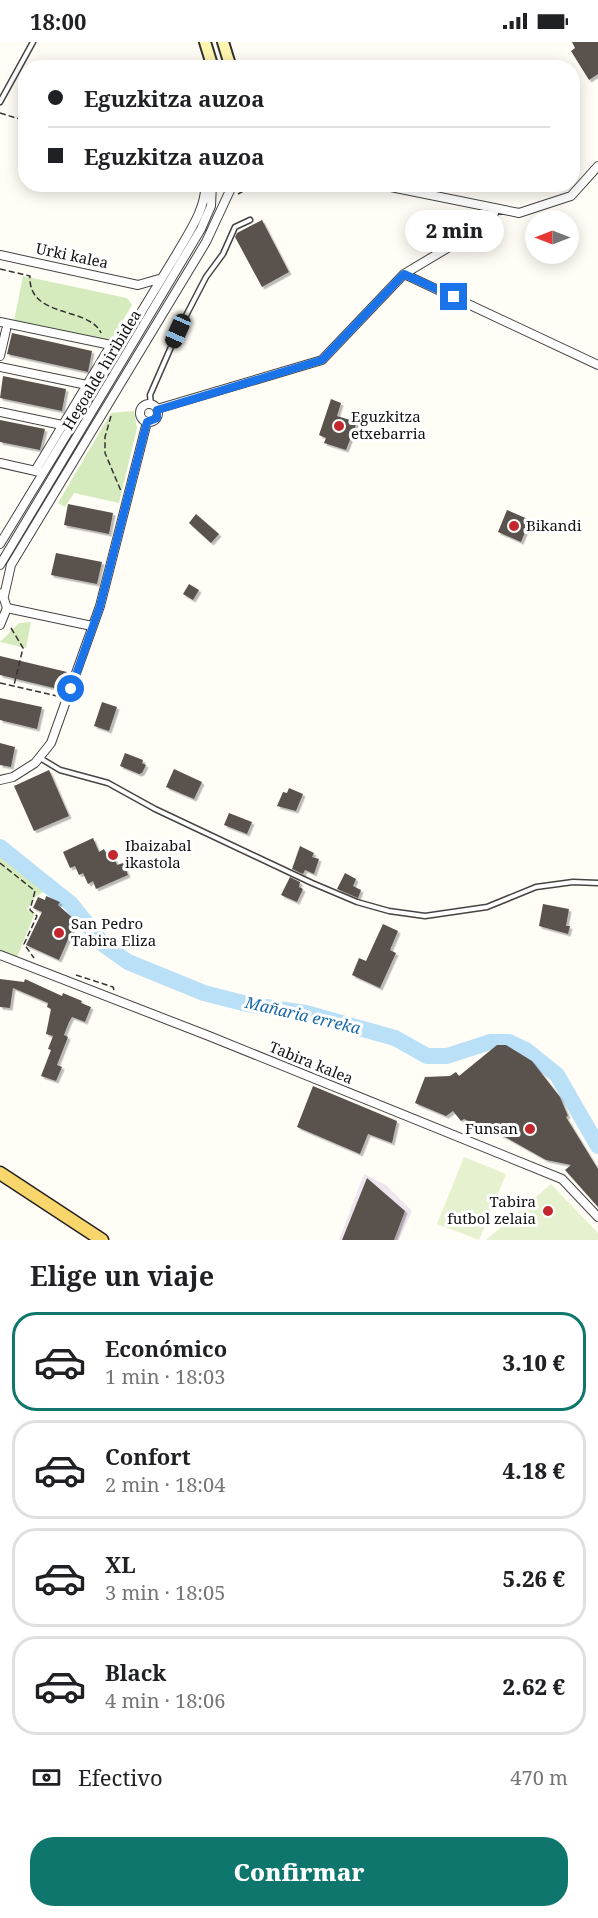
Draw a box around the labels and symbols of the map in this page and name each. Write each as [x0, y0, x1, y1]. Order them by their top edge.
callout: 2 min [404, 210, 504, 252]
north arrow [525, 210, 579, 264]
street label: Urki kalea [34, 238, 110, 272]
route end [440, 283, 467, 310]
street label: Hegoalde hiribidea [57, 306, 145, 433]
car [162, 311, 194, 351]
place label: Eguzkitza etxebarria [351, 406, 426, 443]
marker: Eguzkitza etxebarria [332, 419, 346, 433]
place label: Bikandi [526, 515, 582, 535]
marker: Bikandi [507, 519, 521, 533]
route start [57, 675, 84, 702]
place label: Ibaizabal ikastola [125, 835, 192, 872]
marker: Ibaizabal ikastola [106, 848, 120, 862]
place label: San Pedro Tabira Eliza [71, 913, 156, 950]
marker: San Pedro Tabira Eliza [52, 926, 66, 940]
water label: Mañaria erreka [242, 991, 364, 1039]
street label: Tabira kalea [267, 1036, 356, 1088]
place label: Funsan [465, 1118, 518, 1138]
marker: Funsan [523, 1122, 537, 1136]
place label: Tabira futbol zelaia [447, 1191, 536, 1228]
marker: Tabira futbol zelaia [541, 1204, 555, 1218]

